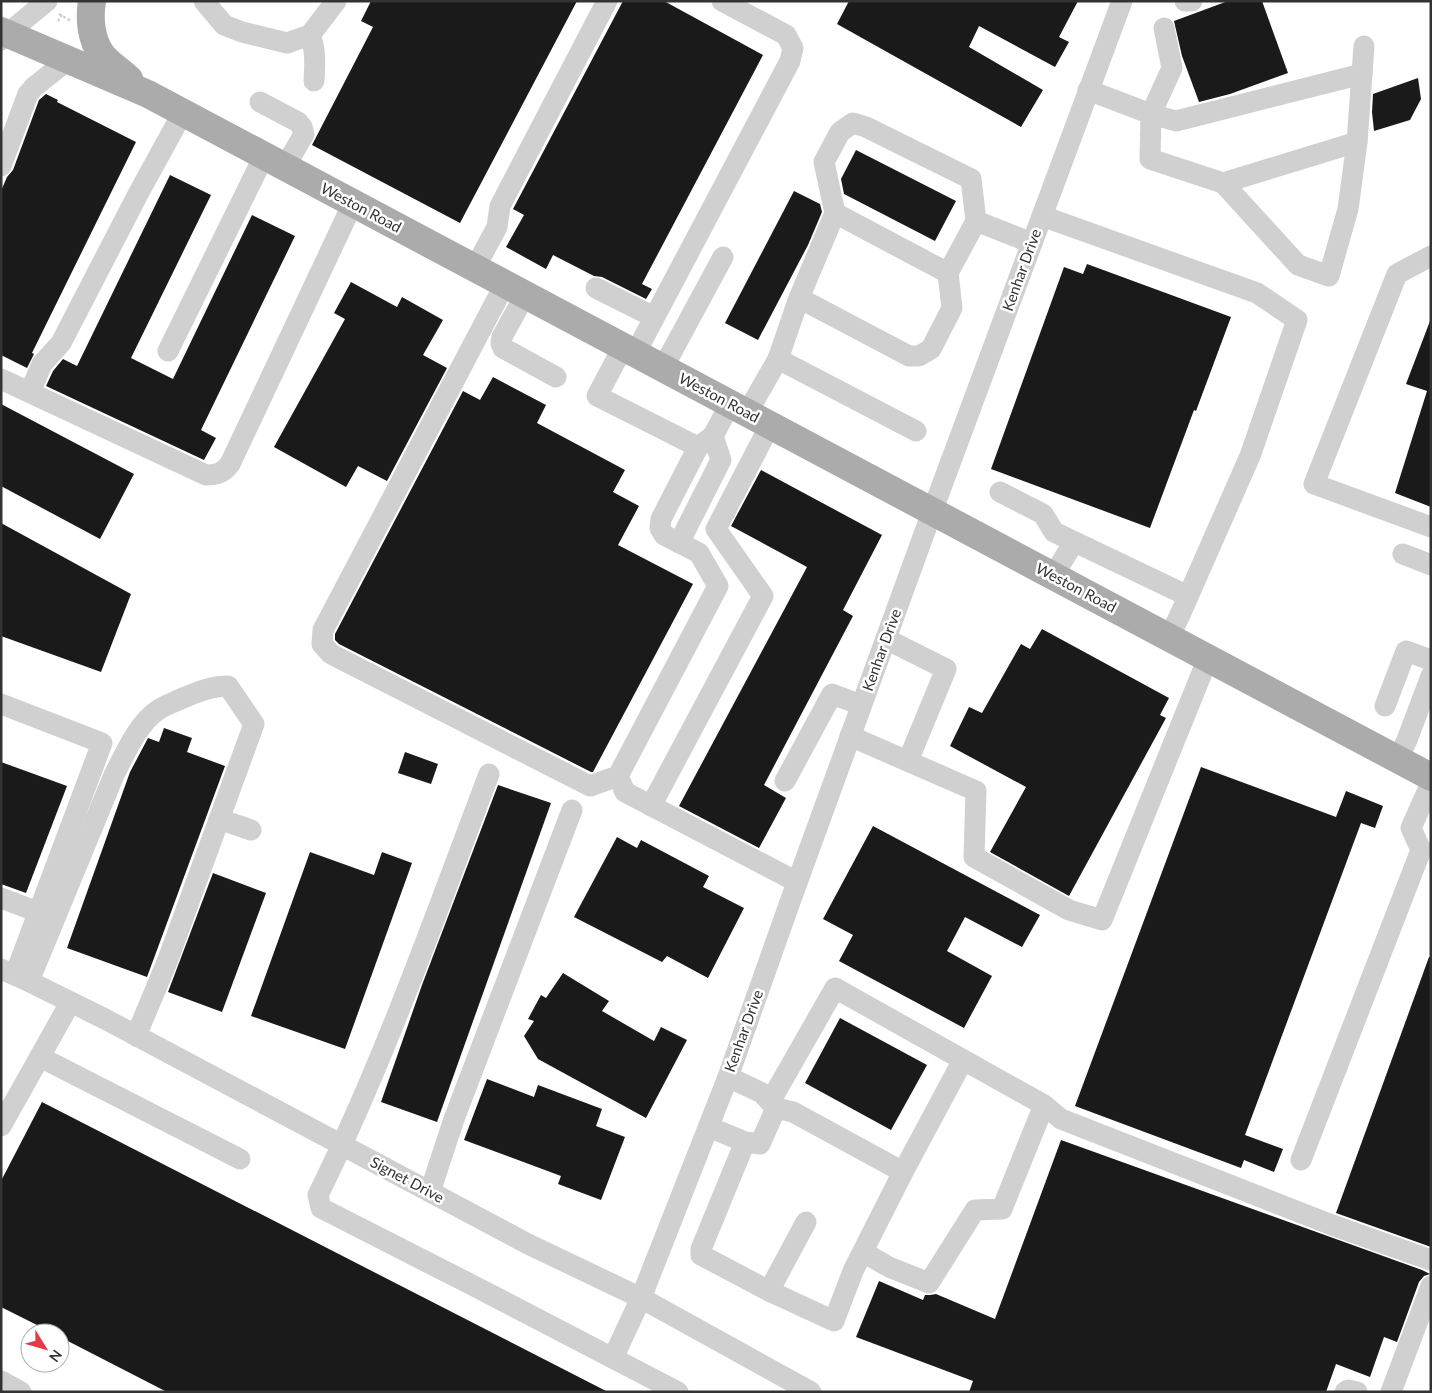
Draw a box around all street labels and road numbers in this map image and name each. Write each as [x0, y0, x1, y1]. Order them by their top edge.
street label: Weston Road [318, 178, 405, 236]
street label: Kenhar Drive [998, 226, 1044, 313]
street label: Weston Road [676, 368, 763, 426]
street label: Weston Road [1033, 558, 1120, 616]
street label: Kenhar Drive [858, 606, 904, 693]
street label: Kenhar Drive [720, 987, 766, 1074]
street label: Signet Drive [368, 1152, 447, 1206]

